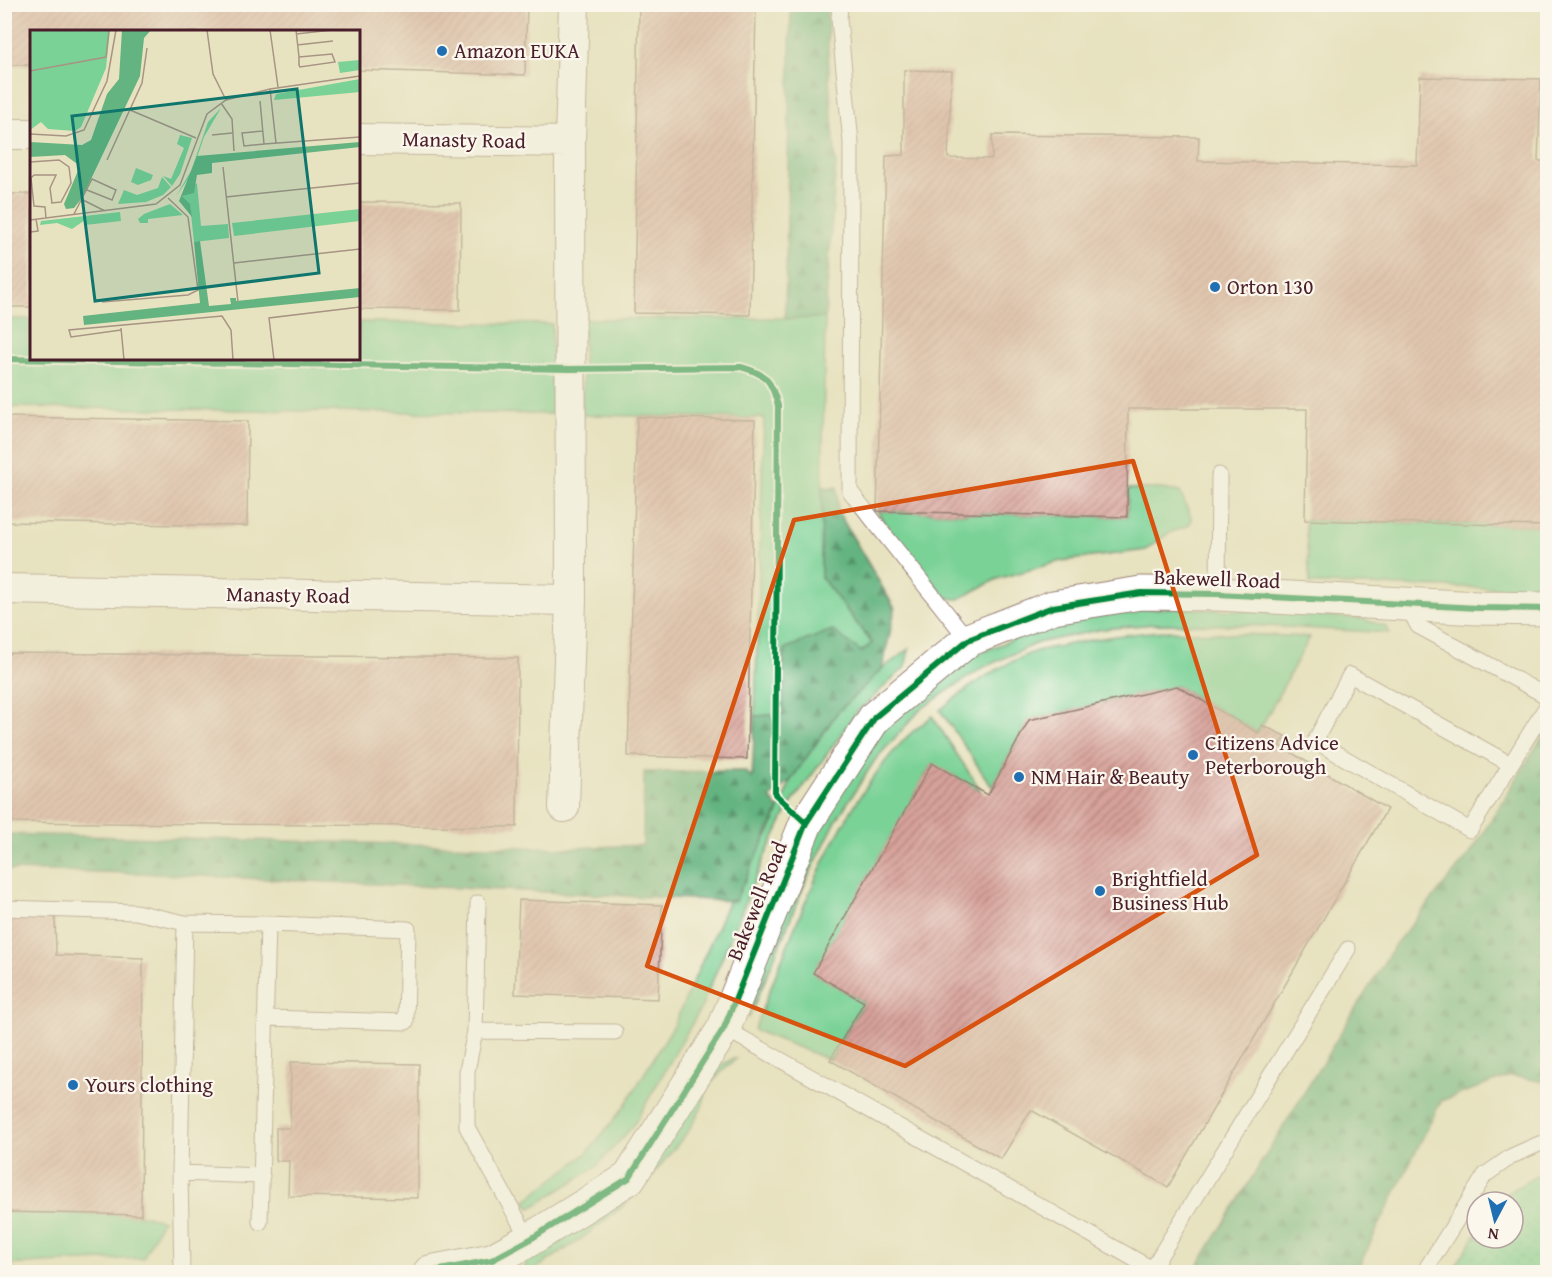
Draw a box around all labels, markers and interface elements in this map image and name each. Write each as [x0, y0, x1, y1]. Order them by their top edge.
inset map [30, 30, 360, 360]
place label: Amazon EUKA [454, 35, 580, 66]
marker: Amazon EUKA [435, 44, 449, 58]
street label: Manasty Road [402, 123, 527, 156]
place label: Orton 130 [1227, 271, 1313, 302]
marker: Orton 130 [1208, 280, 1222, 294]
street label: Bakewell Road [1153, 561, 1282, 596]
street label: Manasty Road [226, 578, 351, 611]
place label: Citizens Advice Peterborough [1205, 727, 1339, 782]
marker: Citizens Advice Peterborough [1186, 748, 1200, 762]
place label: NM Hair & Beauty [1031, 761, 1190, 792]
marker: NM Hair & Beauty [1012, 770, 1026, 784]
street label: Bakewell Road [718, 836, 795, 965]
place label: Brightfield Business Hub [1112, 863, 1229, 918]
marker: Brightfield Business Hub [1093, 884, 1107, 898]
place label: Yours clothing [85, 1069, 214, 1100]
marker: Yours clothing [66, 1078, 80, 1092]
north arrow [1465, 1190, 1525, 1250]
text: N [1486, 1222, 1500, 1247]

